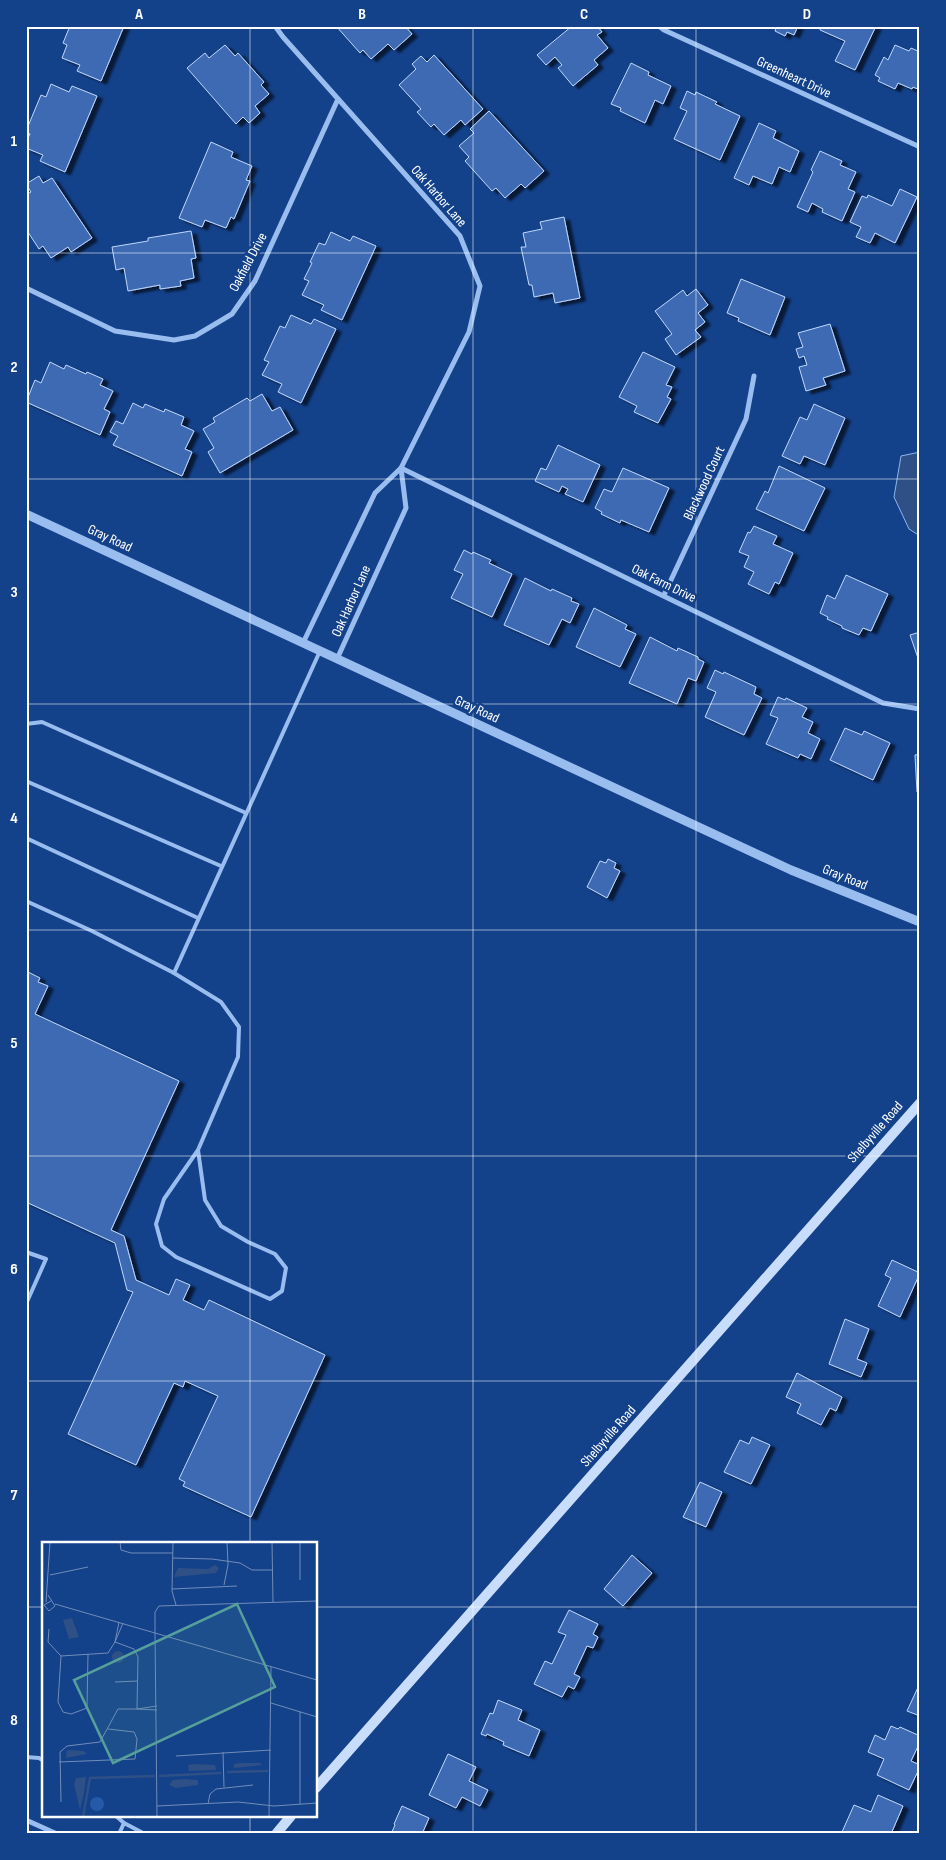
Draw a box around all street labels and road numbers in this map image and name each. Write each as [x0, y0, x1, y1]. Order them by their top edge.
street label: Greenheart Drive [754, 52, 834, 102]
street label: Oak Harbor Lane [408, 162, 470, 230]
street label: Oakfield Drive [225, 230, 271, 294]
street label: Blackwood Court [680, 443, 728, 523]
street label: Gray Road [85, 520, 135, 556]
street label: Oak Farm Drive [629, 560, 699, 606]
street label: Oak Harbor Lane [328, 563, 374, 639]
street label: Gray Road [452, 691, 502, 727]
street label: Gray Road [820, 860, 870, 894]
street label: Shelbyville Road [844, 1098, 906, 1166]
street label: Shelbyville Road [577, 1402, 639, 1470]

